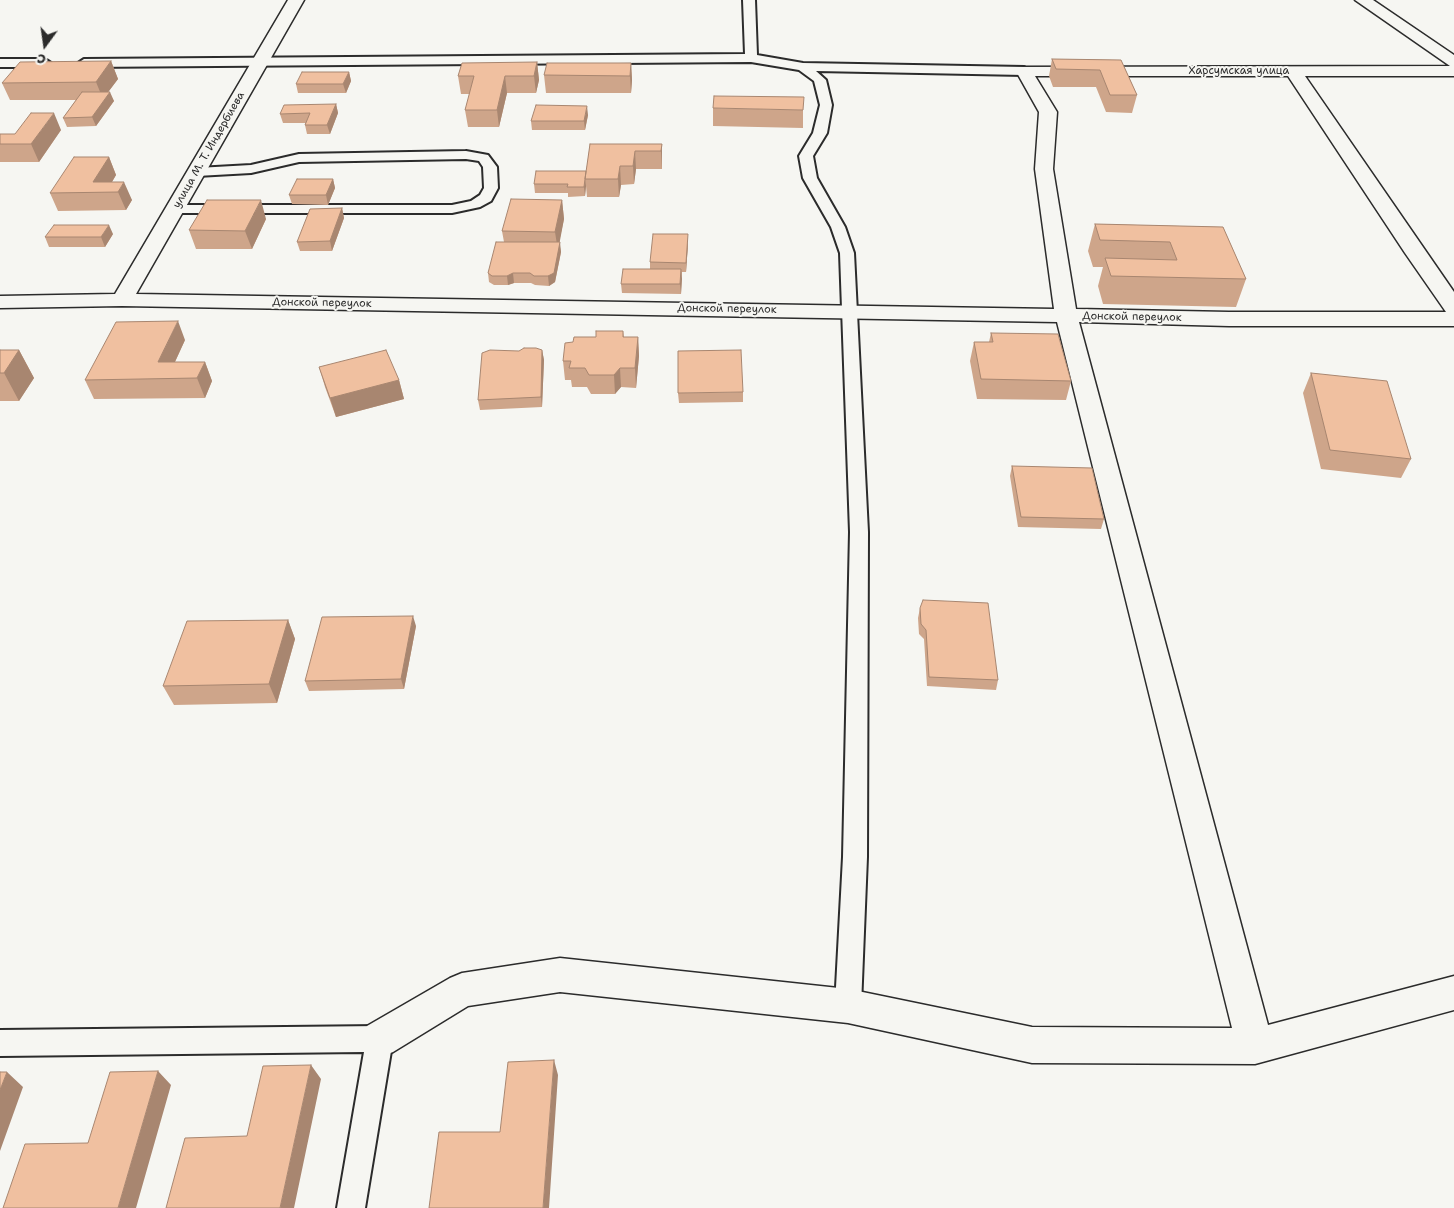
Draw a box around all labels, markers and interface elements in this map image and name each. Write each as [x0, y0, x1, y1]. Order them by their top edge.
north arrow [20, 20, 70, 70]
text: С [35, 50, 48, 69]
street label: Харсумская улица [1189, 64, 1289, 78]
street label: улица М. Т. Индербиева [170, 90, 248, 210]
street label: Донской переулок [272, 296, 372, 310]
street label: Донской переулок [677, 302, 777, 316]
street label: Донской переулок [1082, 310, 1182, 324]

